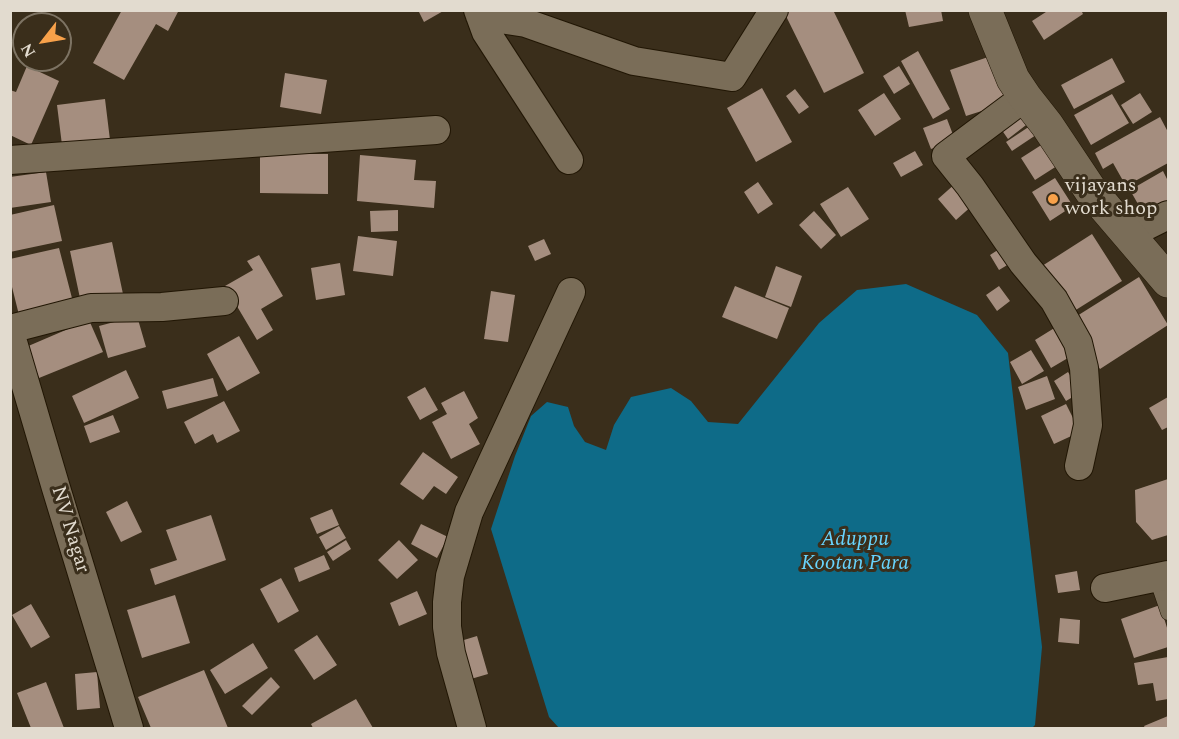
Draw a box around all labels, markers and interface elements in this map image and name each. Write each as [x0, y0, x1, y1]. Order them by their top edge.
north arrow [12, 12, 72, 72]
text: N [15, 38, 42, 62]
place label: vijayans work shop [1065, 175, 1157, 222]
marker: vijayans work shop [1046, 192, 1060, 206]
street label: NV Nagar [44, 484, 94, 576]
water label: Aduppu Kootan Para [801, 528, 909, 578]

